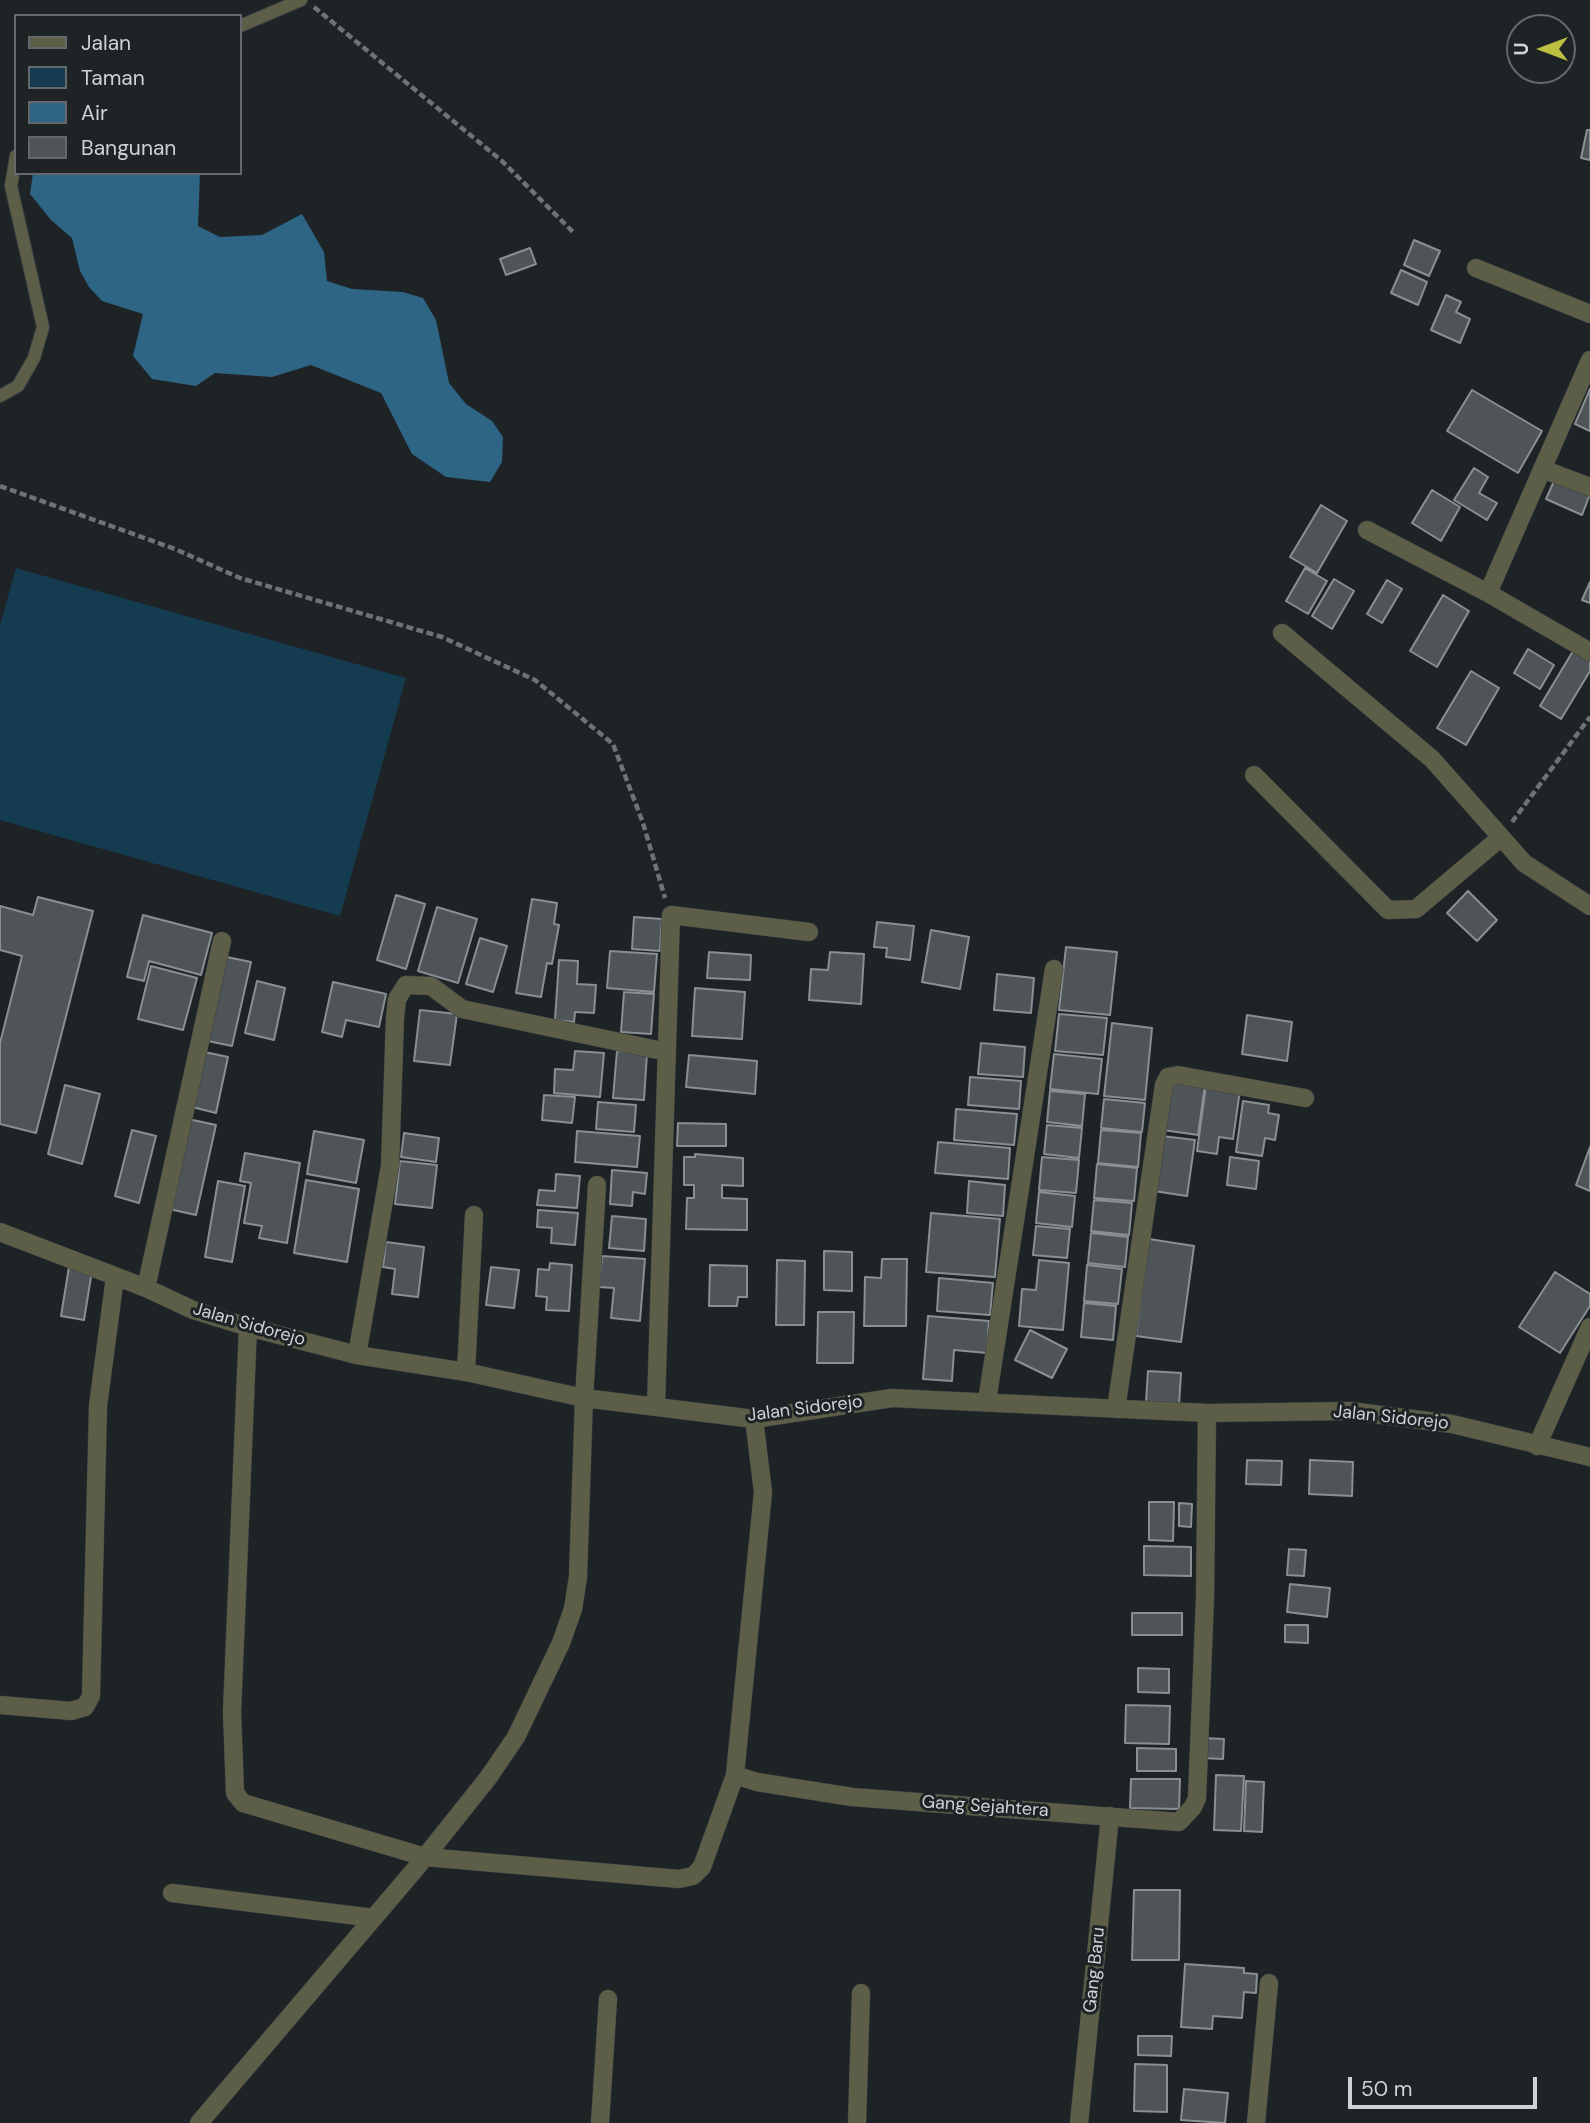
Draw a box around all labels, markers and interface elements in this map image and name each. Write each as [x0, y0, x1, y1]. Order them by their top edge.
legend [14, 14, 242, 175]
north arrow [1506, 14, 1576, 84]
text: Jalan [81, 29, 131, 57]
text: U [1509, 43, 1534, 56]
text: Taman [81, 64, 145, 92]
text: Air [81, 99, 108, 127]
text: Bangunan [81, 134, 176, 162]
street label: Jalan Sidorejo [190, 1299, 308, 1351]
street label: Jalan Sidorejo [746, 1391, 864, 1427]
street label: Jalan Sidorejo [1332, 1401, 1450, 1435]
street label: Gang Sejahtera [921, 1792, 1049, 1822]
street label: Gang Baru [1080, 1926, 1110, 2014]
scale bar [1352, 2064, 1541, 2108]
text: 50 m [1361, 2075, 1412, 2103]

